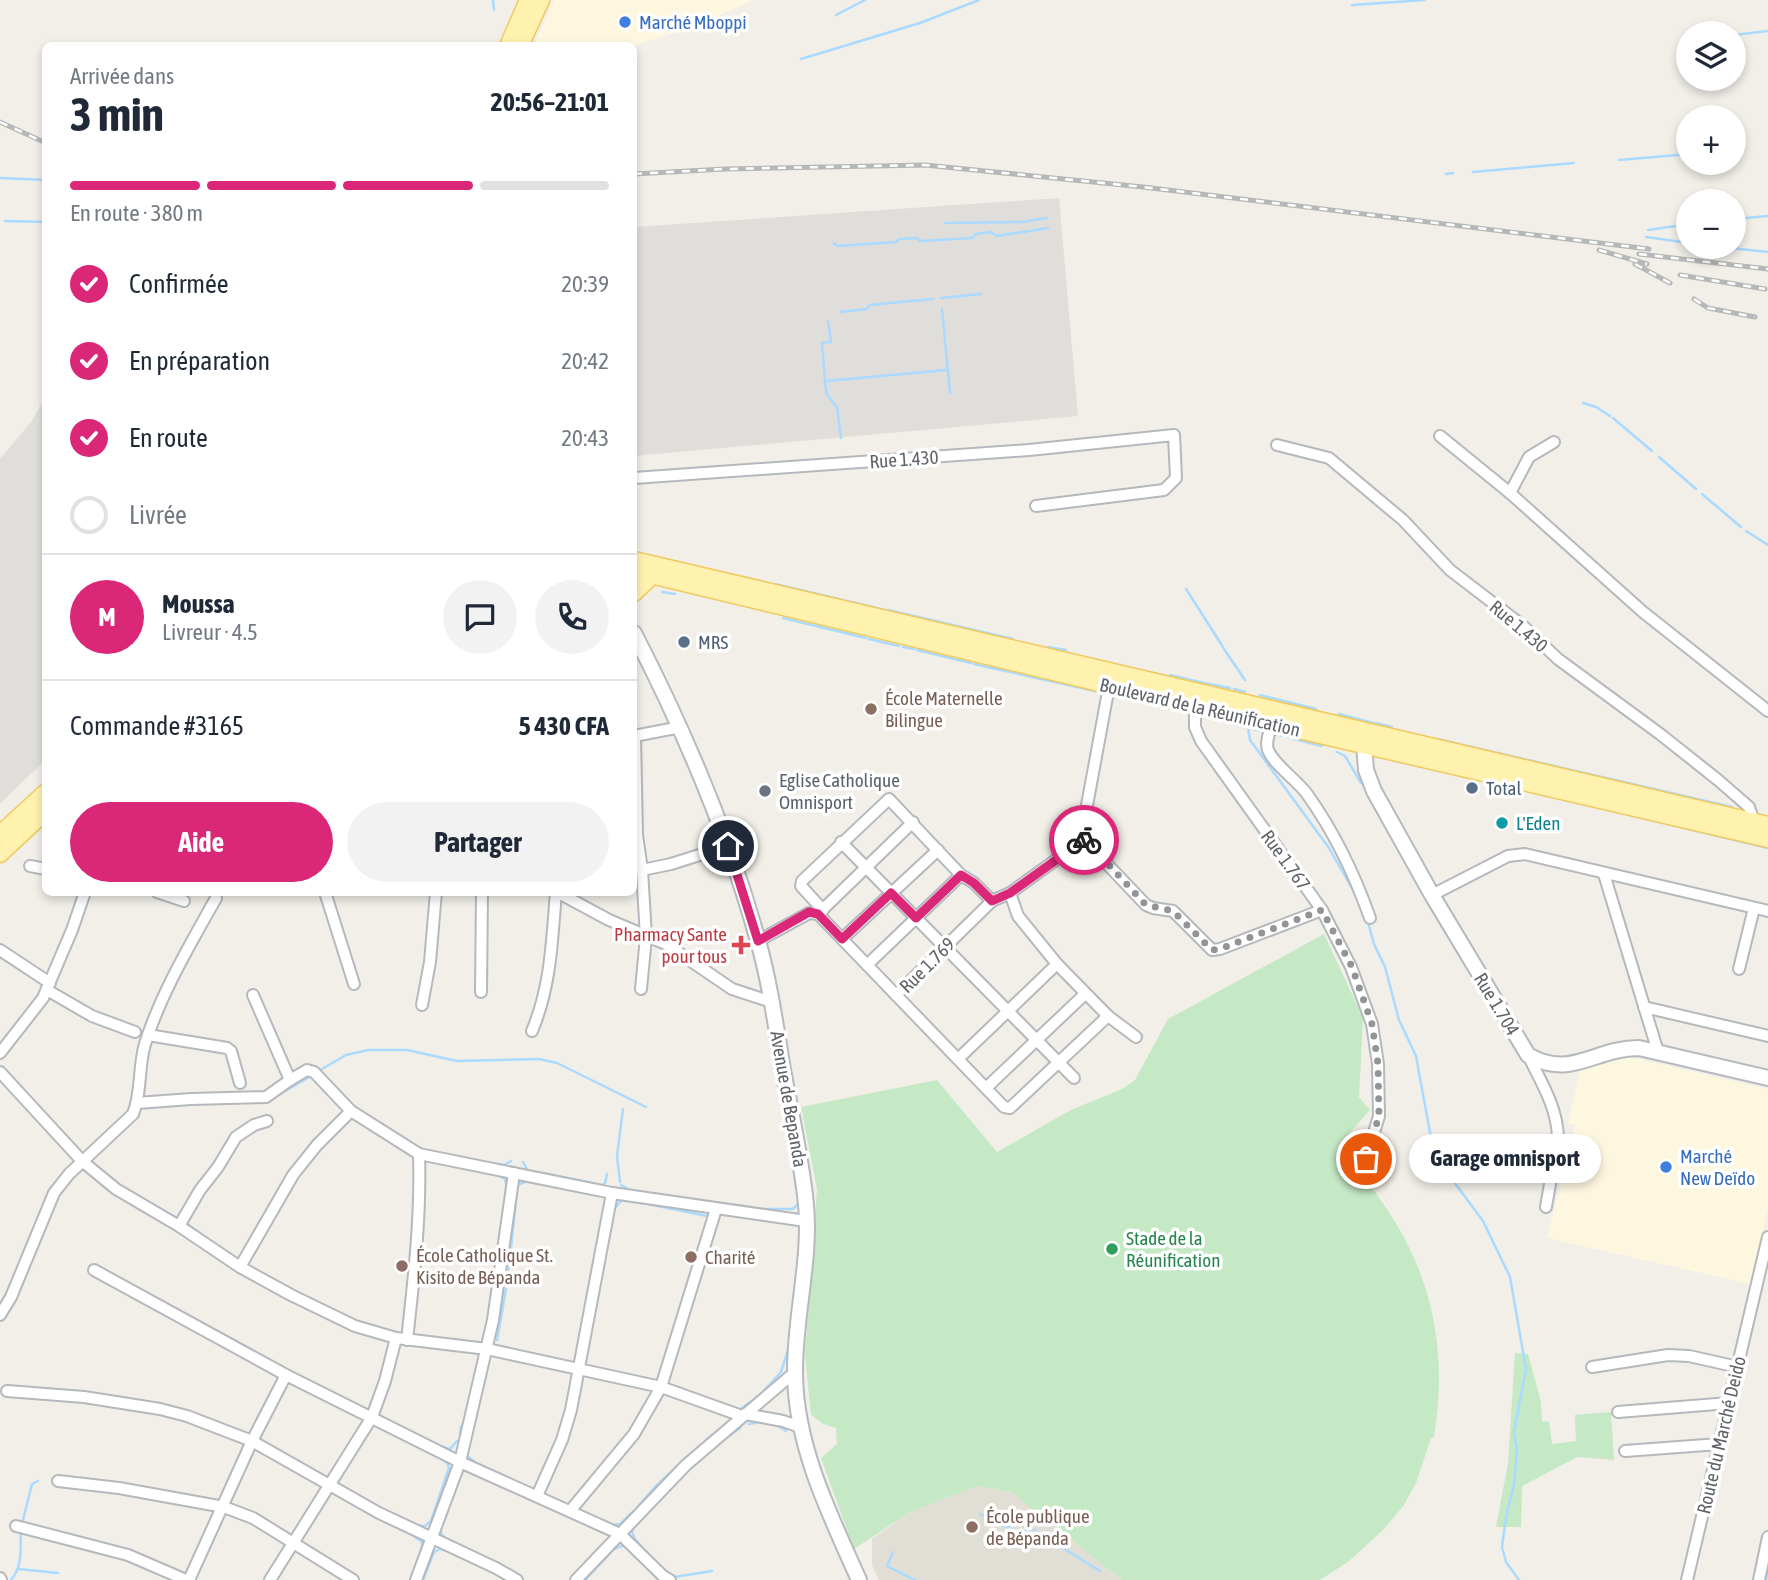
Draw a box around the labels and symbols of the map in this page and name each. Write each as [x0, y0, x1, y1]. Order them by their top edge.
place label: Marché Mboppi [639, 11, 747, 33]
marker: Marché Mboppi [617, 14, 633, 30]
street label: Rue 1.430 [869, 446, 939, 472]
street label: Rue 1.430 [1485, 595, 1553, 657]
place label: MRS [698, 631, 728, 653]
marker: MRS [676, 634, 692, 650]
street label: Boulevard de la Réunification [1098, 673, 1302, 741]
place label: École Maternelle Bilingue [885, 687, 1003, 731]
marker: École Maternelle Bilingue [863, 701, 879, 717]
place label: Eglise Catholique Omnisport [779, 769, 900, 813]
place label: Total [1486, 777, 1521, 799]
marker: Total [1464, 780, 1480, 796]
marker: Eglise Catholique Omnisport [757, 783, 773, 799]
courier [1049, 805, 1119, 875]
place label: L'Eden [1516, 812, 1560, 834]
marker: L'Eden [1494, 815, 1510, 831]
pin [698, 816, 758, 876]
street label: Rue 1.767 [1257, 826, 1315, 894]
place label: Pharmacy Sante pour tous [614, 923, 727, 967]
street label: Rue 1.769 [895, 933, 959, 997]
marker: Pharmacy Sante pour tous [733, 937, 749, 953]
street label: Rue 1.704 [1470, 969, 1524, 1039]
street label: Avenue de Bepanda [766, 1029, 812, 1169]
pin [1336, 1129, 1396, 1189]
callout: Garage omnisport [1408, 1134, 1600, 1184]
place label: Marché New Deïdo [1680, 1145, 1755, 1189]
marker: Marché New Deïdo [1658, 1159, 1674, 1175]
place label: Stade de la Réunification [1126, 1227, 1220, 1271]
marker: Stade de la Réunification [1104, 1241, 1120, 1257]
place label: École Catholique St. Kisito de Bépanda [416, 1244, 553, 1288]
place label: Charité [705, 1246, 755, 1268]
marker: Charité [683, 1249, 699, 1265]
marker: École Catholique St. Kisito de Bépanda [394, 1258, 410, 1274]
street label: Route du Marché Deido [1692, 1354, 1750, 1516]
place label: École publique de Bépanda [986, 1505, 1090, 1549]
marker: École publique de Bépanda [964, 1519, 980, 1535]

